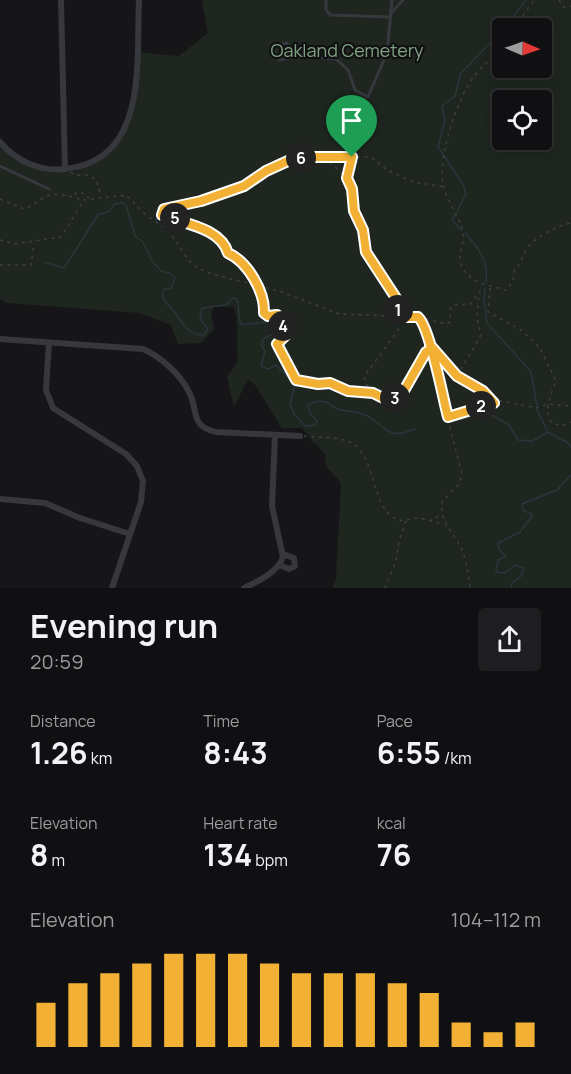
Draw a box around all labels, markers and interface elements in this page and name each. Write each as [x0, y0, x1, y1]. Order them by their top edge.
north arrow [492, 18, 552, 78]
map controls [492, 18, 552, 150]
park label: Oakland Cemetery [270, 38, 424, 62]
button: locate [492, 90, 552, 150]
pin [326, 95, 377, 157]
icon: arrive [335, 104, 368, 137]
pin: 6 [286, 143, 316, 173]
text: 6 [296, 147, 306, 169]
pin: 5 [160, 203, 190, 233]
text: 5 [170, 207, 180, 229]
pin: 1 [383, 295, 413, 325]
text: 1 [394, 299, 402, 321]
pin: 4 [268, 311, 298, 341]
text: 4 [278, 315, 288, 337]
pin: 3 [380, 383, 410, 413]
text: 3 [390, 387, 400, 409]
pin: 2 [466, 391, 496, 421]
text: 2 [476, 395, 486, 417]
text: Evening run [30, 603, 218, 648]
button: share [478, 608, 541, 671]
text: 20:59 [30, 648, 84, 675]
text: Distance [30, 710, 96, 732]
text: Time [203, 710, 239, 732]
text: Pace [377, 710, 413, 732]
text: 1.26 [30, 732, 88, 773]
text: 8:43 [203, 732, 268, 773]
text: 6:55 [377, 732, 441, 773]
text: km [88, 747, 112, 769]
text: /km [441, 747, 472, 769]
text: Elevation [30, 812, 98, 834]
text: Heart rate [203, 812, 278, 834]
text: kcal [377, 812, 406, 834]
text: 8 [30, 834, 48, 875]
text: 134 [203, 834, 252, 875]
text: 76 [377, 834, 411, 875]
text: m [48, 849, 65, 871]
text: bpm [252, 849, 288, 871]
text: Elevation [30, 906, 114, 933]
text: 104–112 m [451, 906, 541, 933]

